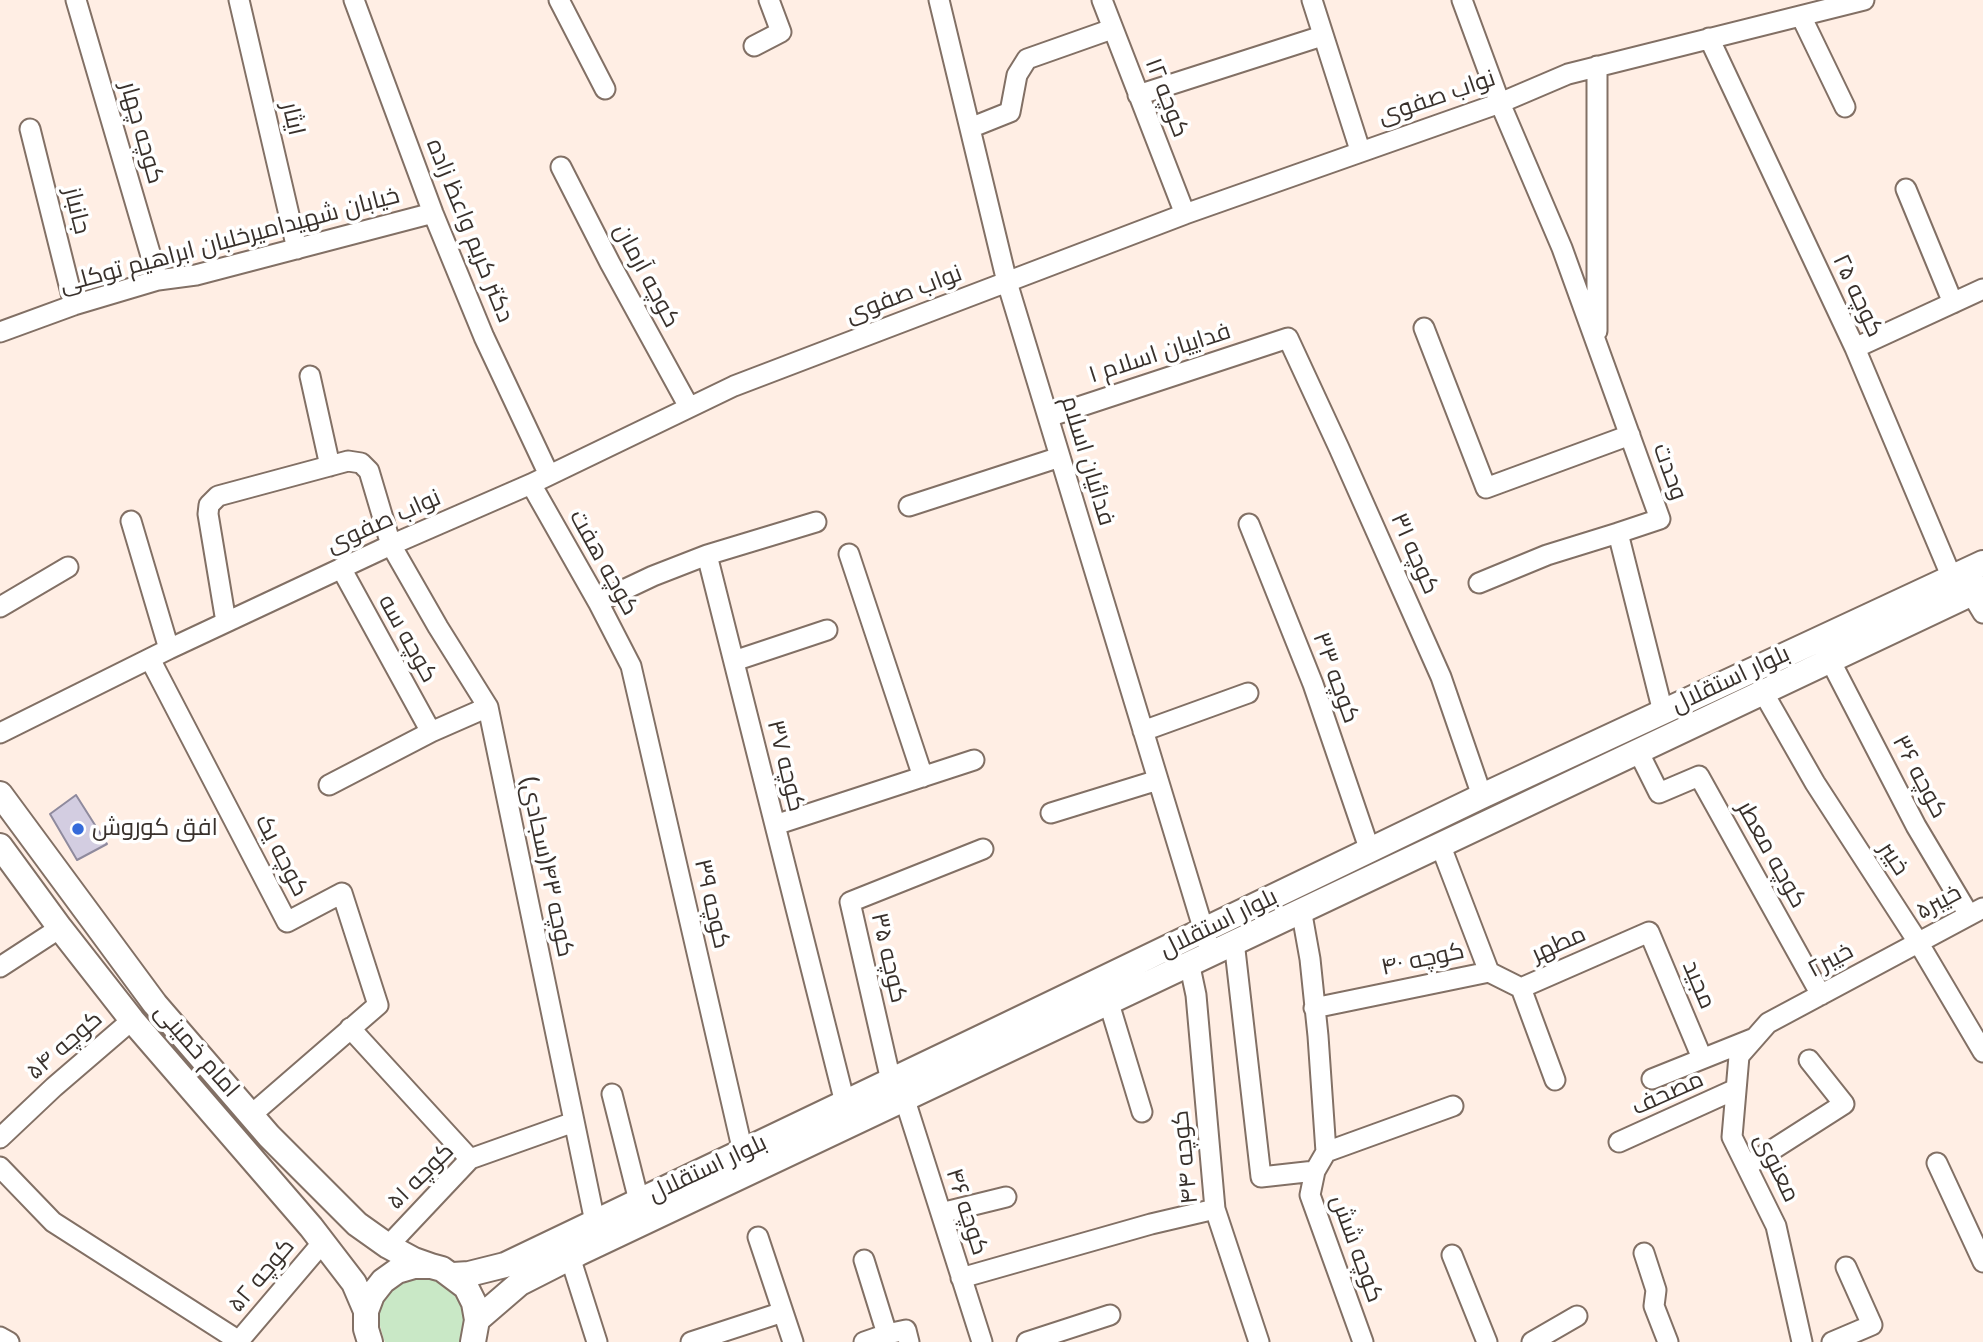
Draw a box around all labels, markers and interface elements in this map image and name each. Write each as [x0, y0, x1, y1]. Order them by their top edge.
street label: کوچه ۱۲ [1138, 54, 1194, 142]
street label: نواب صفوی [1374, 64, 1500, 132]
street label: کوچه چهار [113, 79, 169, 187]
street label: ایثار [274, 100, 310, 138]
street label: دکتر کریم واعظ زاده [419, 135, 519, 327]
street label: خیابان شهیدامیرخلبان ابراهیم توکلی [57, 182, 403, 300]
street label: جانباز [56, 185, 96, 237]
street label: کوچه آرمان [607, 219, 685, 333]
street label: کوچه ۲۵ [1825, 250, 1889, 342]
street label: نواب صفوی [842, 260, 966, 330]
street label: فداییان اسلام ۱ [1085, 317, 1235, 391]
street label: فدائیان اسلام [1054, 393, 1120, 529]
street label: وحدت [1646, 440, 1692, 504]
street label: نواب صفوی [322, 484, 446, 560]
street label: کوچه هفت [562, 505, 644, 621]
street label: کوچه ۳۱ [1383, 509, 1445, 599]
street label: کوچه سه [371, 590, 443, 688]
street label: کوچه ۳۳ [1305, 629, 1365, 727]
street label: بلوار استقلال [1667, 640, 1795, 720]
street label: کوچه ۳۷ [760, 717, 810, 815]
street label: کوچه ۳۶ [1885, 731, 1953, 823]
street label: کوچه ۴۳(سجادی) [513, 774, 579, 960]
street label: کوچه معطر [1730, 796, 1812, 914]
street label: کوچه یک [248, 810, 314, 902]
place label: افق کوروش [92, 815, 218, 843]
marker: افق کوروش [70, 821, 86, 837]
street label: خیبر [1871, 837, 1915, 881]
street label: کوچه ۳۹ [687, 856, 735, 952]
street label: خیبر۵ [1911, 879, 1967, 927]
street label: بلوار استقلال [1155, 883, 1283, 965]
street label: کوچه ۳۵ [864, 910, 912, 1006]
street label: مطهر [1527, 920, 1591, 970]
street label: کوچه ۴۰ [1379, 937, 1467, 983]
street label: خیبر۲ [1803, 937, 1859, 985]
street label: مجید [1675, 956, 1721, 1014]
street label: امام خمینی [147, 998, 245, 1104]
street label: کوچه ۵۴ [21, 1005, 109, 1087]
street label: مصحف [1628, 1065, 1708, 1123]
street label: کوچه ۴۴ [1167, 1109, 1205, 1205]
street label: بلوار استقلال [644, 1129, 772, 1209]
street label: معنوی [1747, 1129, 1805, 1207]
street label: کوچه ۵۱ [382, 1138, 460, 1216]
street label: کوچه ۴۶ [938, 1165, 994, 1259]
street label: کوچه شش [1323, 1191, 1389, 1307]
street label: کوچه ۵۲ [223, 1233, 301, 1319]

